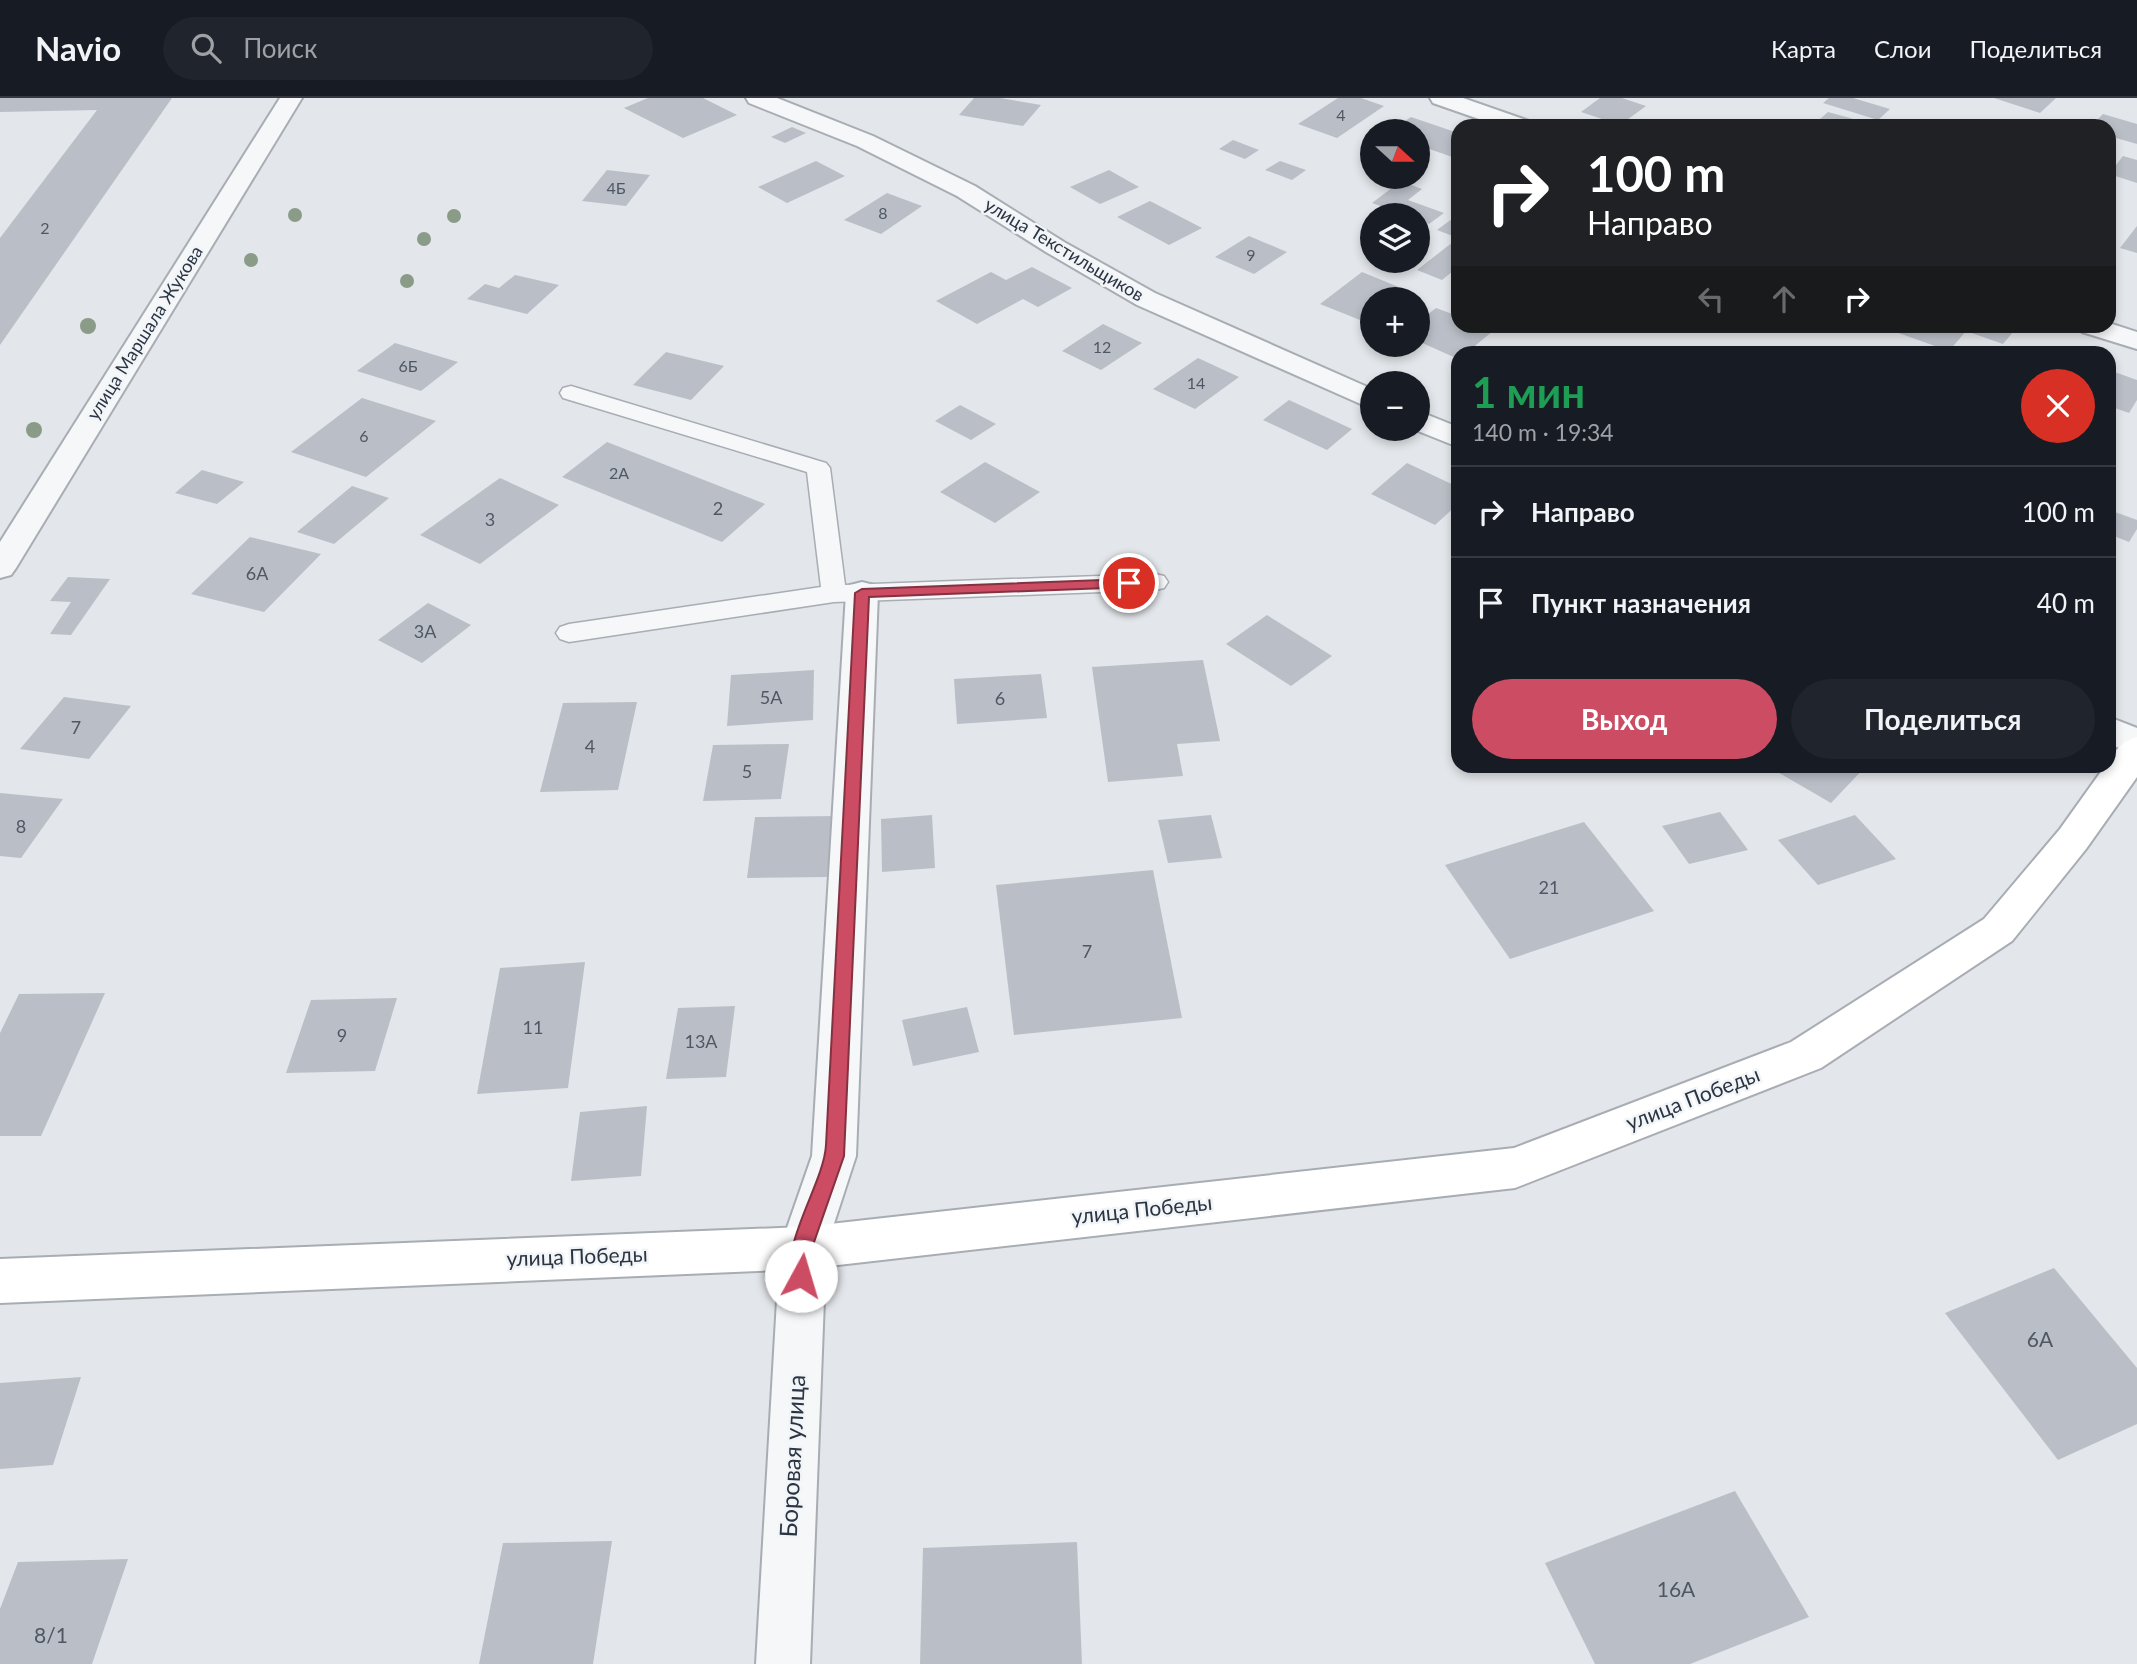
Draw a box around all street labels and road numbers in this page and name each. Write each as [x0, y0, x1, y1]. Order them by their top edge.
street label: улица Текстильщиков [981, 193, 1148, 305]
street label: улица Маршала Жукова [82, 241, 207, 424]
street label: улица Победы [1622, 1061, 1763, 1135]
street label: улица Победы [1070, 1189, 1213, 1228]
street label: улица Победы [506, 1241, 648, 1270]
street label: Боровая улица [773, 1374, 810, 1538]

